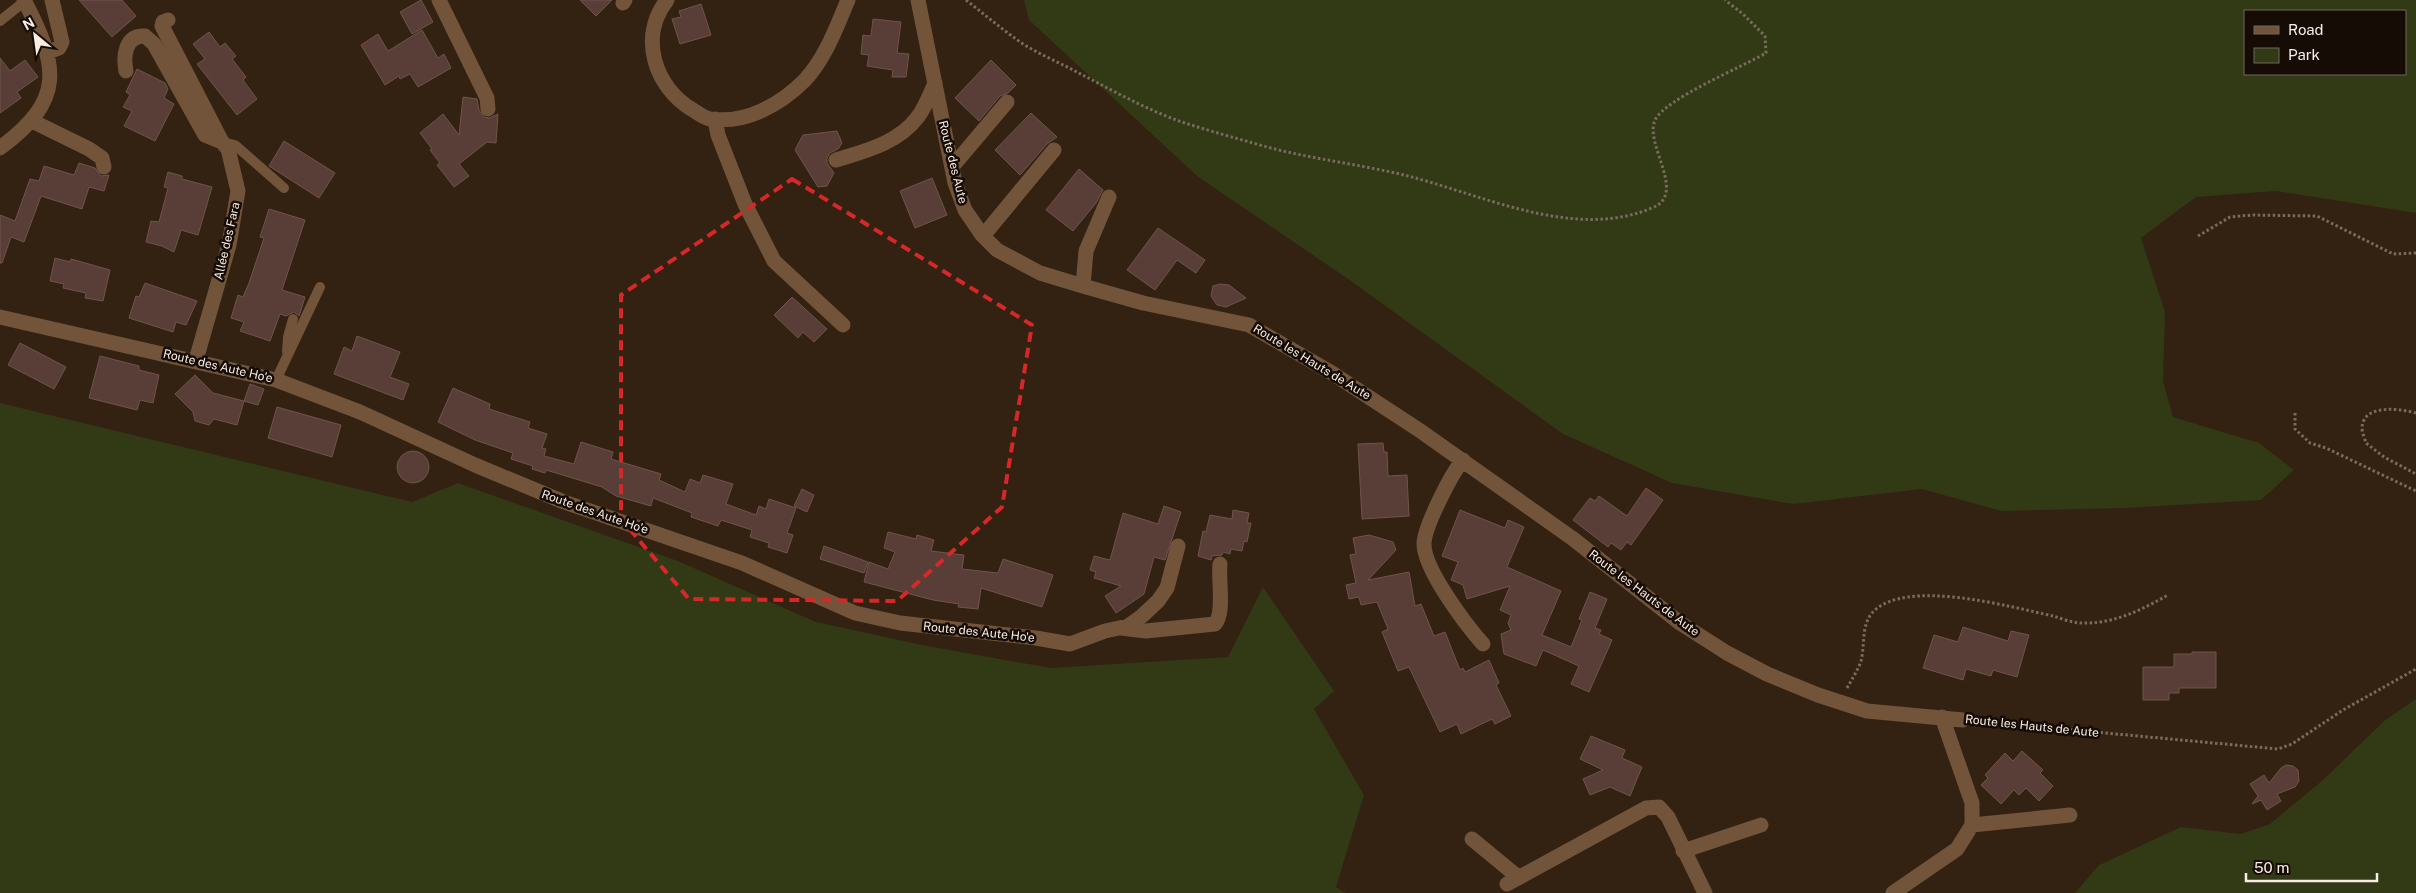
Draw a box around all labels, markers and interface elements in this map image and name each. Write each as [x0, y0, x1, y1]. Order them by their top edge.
north arrow [10, 10, 60, 60]
legend [2244, 10, 2406, 75]
text: N [20, 14, 37, 33]
text: Road [2288, 21, 2324, 38]
text: Park [2288, 46, 2320, 63]
street label: Route des Aute [936, 119, 970, 205]
street label: Allée des Fara [211, 201, 243, 281]
street label: Route les Hauts de Aute [1251, 321, 1373, 403]
street label: Route des Aute Ho'e [162, 347, 274, 385]
street label: Route des Aute Ho'e [540, 487, 650, 537]
street label: Route les Hauts de Aute [1586, 547, 1702, 639]
street label: Route des Aute Ho'e [923, 619, 1036, 645]
street label: Route les Hauts de Aute [1964, 712, 2100, 740]
scale bar [2246, 850, 2377, 882]
text: 50 m [2254, 859, 2289, 876]

